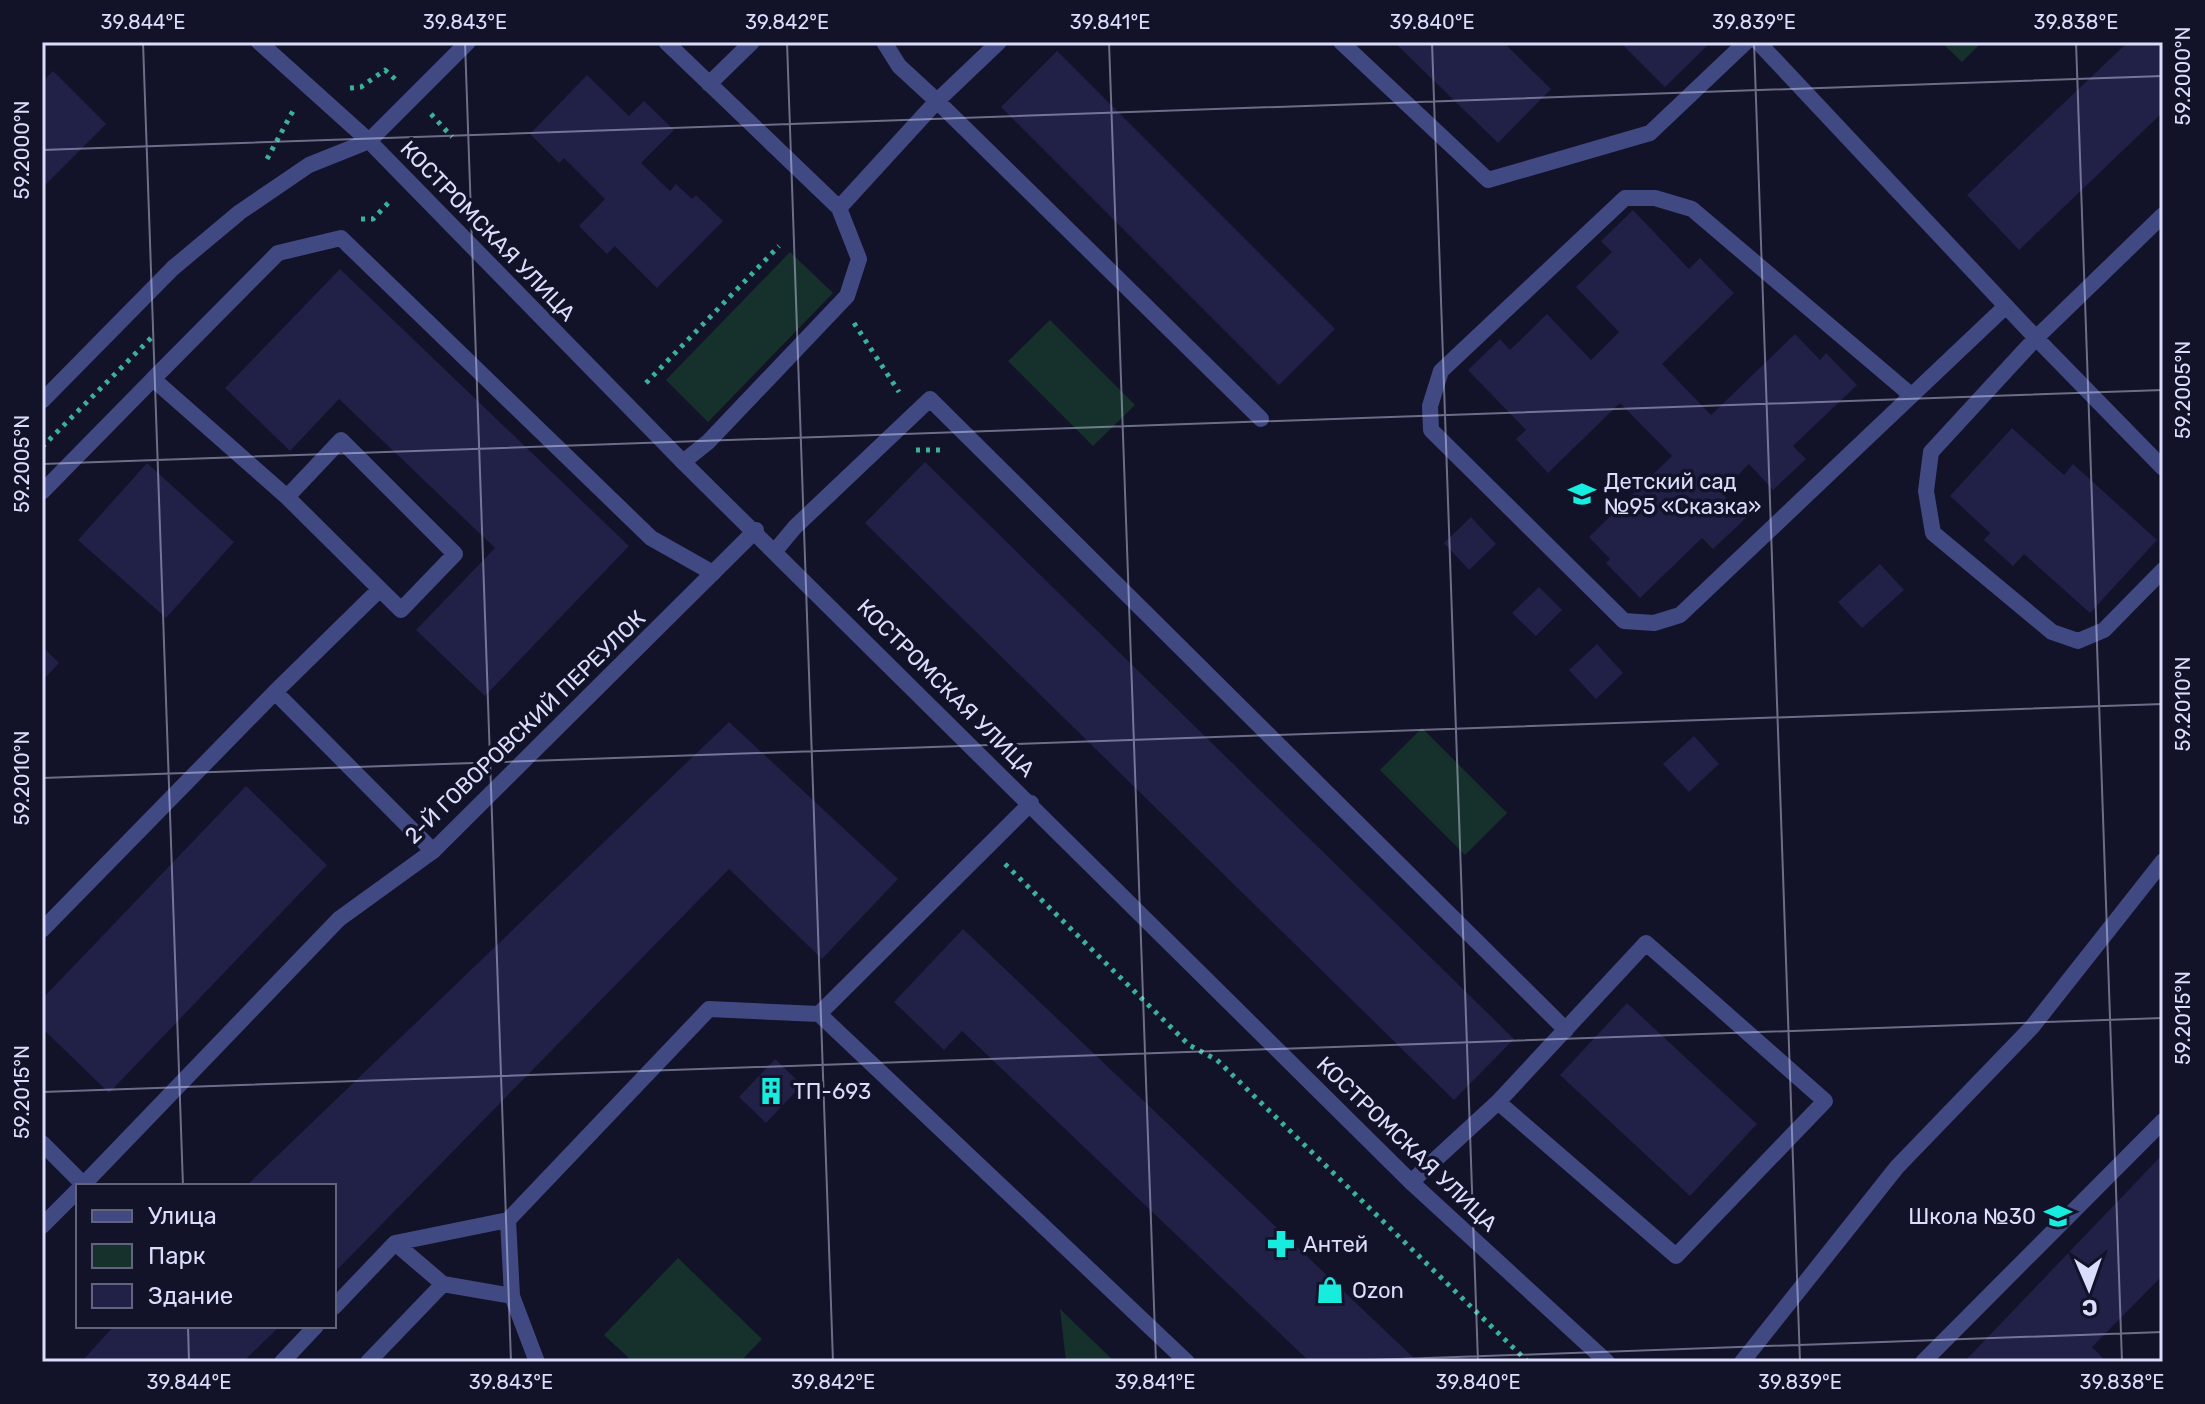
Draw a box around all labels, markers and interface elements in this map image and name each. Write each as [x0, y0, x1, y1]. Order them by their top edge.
text: 39.844°E [101, 10, 185, 34]
text: 39.843°E [423, 10, 507, 34]
text: 39.842°E [745, 10, 829, 34]
text: 39.841°E [1070, 10, 1150, 34]
text: 39.840°E [1389, 10, 1475, 34]
text: 39.839°E [1712, 10, 1796, 34]
text: 39.838°E [2034, 10, 2118, 34]
text: 59.2000°N [2171, 27, 2195, 126]
text: 59.2000°N [10, 101, 34, 200]
street label: КОСТРОМСКАЯ УЛИЦА [395, 135, 581, 327]
text: 59.2005°N [2171, 341, 2195, 439]
text: 59.2005°N [10, 415, 34, 513]
place label: Детский сад №95 «Сказка» [1604, 468, 1762, 520]
school or university icon: Детский сад №95 «Сказка» [1567, 479, 1597, 509]
street label: КОСТРОМСКАЯ УЛИЦА [851, 593, 1041, 783]
street label: 2-Й ГОВОРОВСКИЙ ПЕРЕУЛОК [399, 605, 651, 849]
text: 59.2010°N [2171, 657, 2195, 751]
text: 59.2010°N [10, 731, 34, 825]
text: 59.2015°N [2171, 971, 2195, 1065]
text: 59.2015°N [10, 1045, 34, 1139]
street label: КОСТРОМСКАЯ УЛИЦА [1311, 1051, 1503, 1237]
building icon: ТП-693 [756, 1076, 786, 1106]
place label: ТП-693 [793, 1078, 871, 1105]
legend [76, 1184, 336, 1328]
school or university icon: Школа №30 [2043, 1201, 2073, 1231]
text: Улица [148, 1202, 217, 1230]
place label: Школа №30 [1908, 1203, 2036, 1230]
pharmacy icon: Антей [1266, 1229, 1296, 1259]
place label: Антей [1303, 1231, 1368, 1258]
text: Парк [148, 1242, 206, 1270]
north arrow [2049, 1248, 2129, 1328]
shop icon: Ozon [1315, 1275, 1345, 1305]
place label: Ozon [1352, 1277, 1404, 1304]
text: Здание [148, 1282, 233, 1310]
text: С [2081, 1294, 2098, 1321]
text: 39.844°E [147, 1370, 231, 1394]
text: 39.843°E [469, 1370, 553, 1394]
text: 39.842°E [791, 1370, 875, 1394]
text: 39.841°E [1115, 1370, 1195, 1394]
text: 39.840°E [1435, 1370, 1521, 1394]
text: 39.839°E [1758, 1370, 1842, 1394]
text: 39.838°E [2080, 1370, 2164, 1394]

